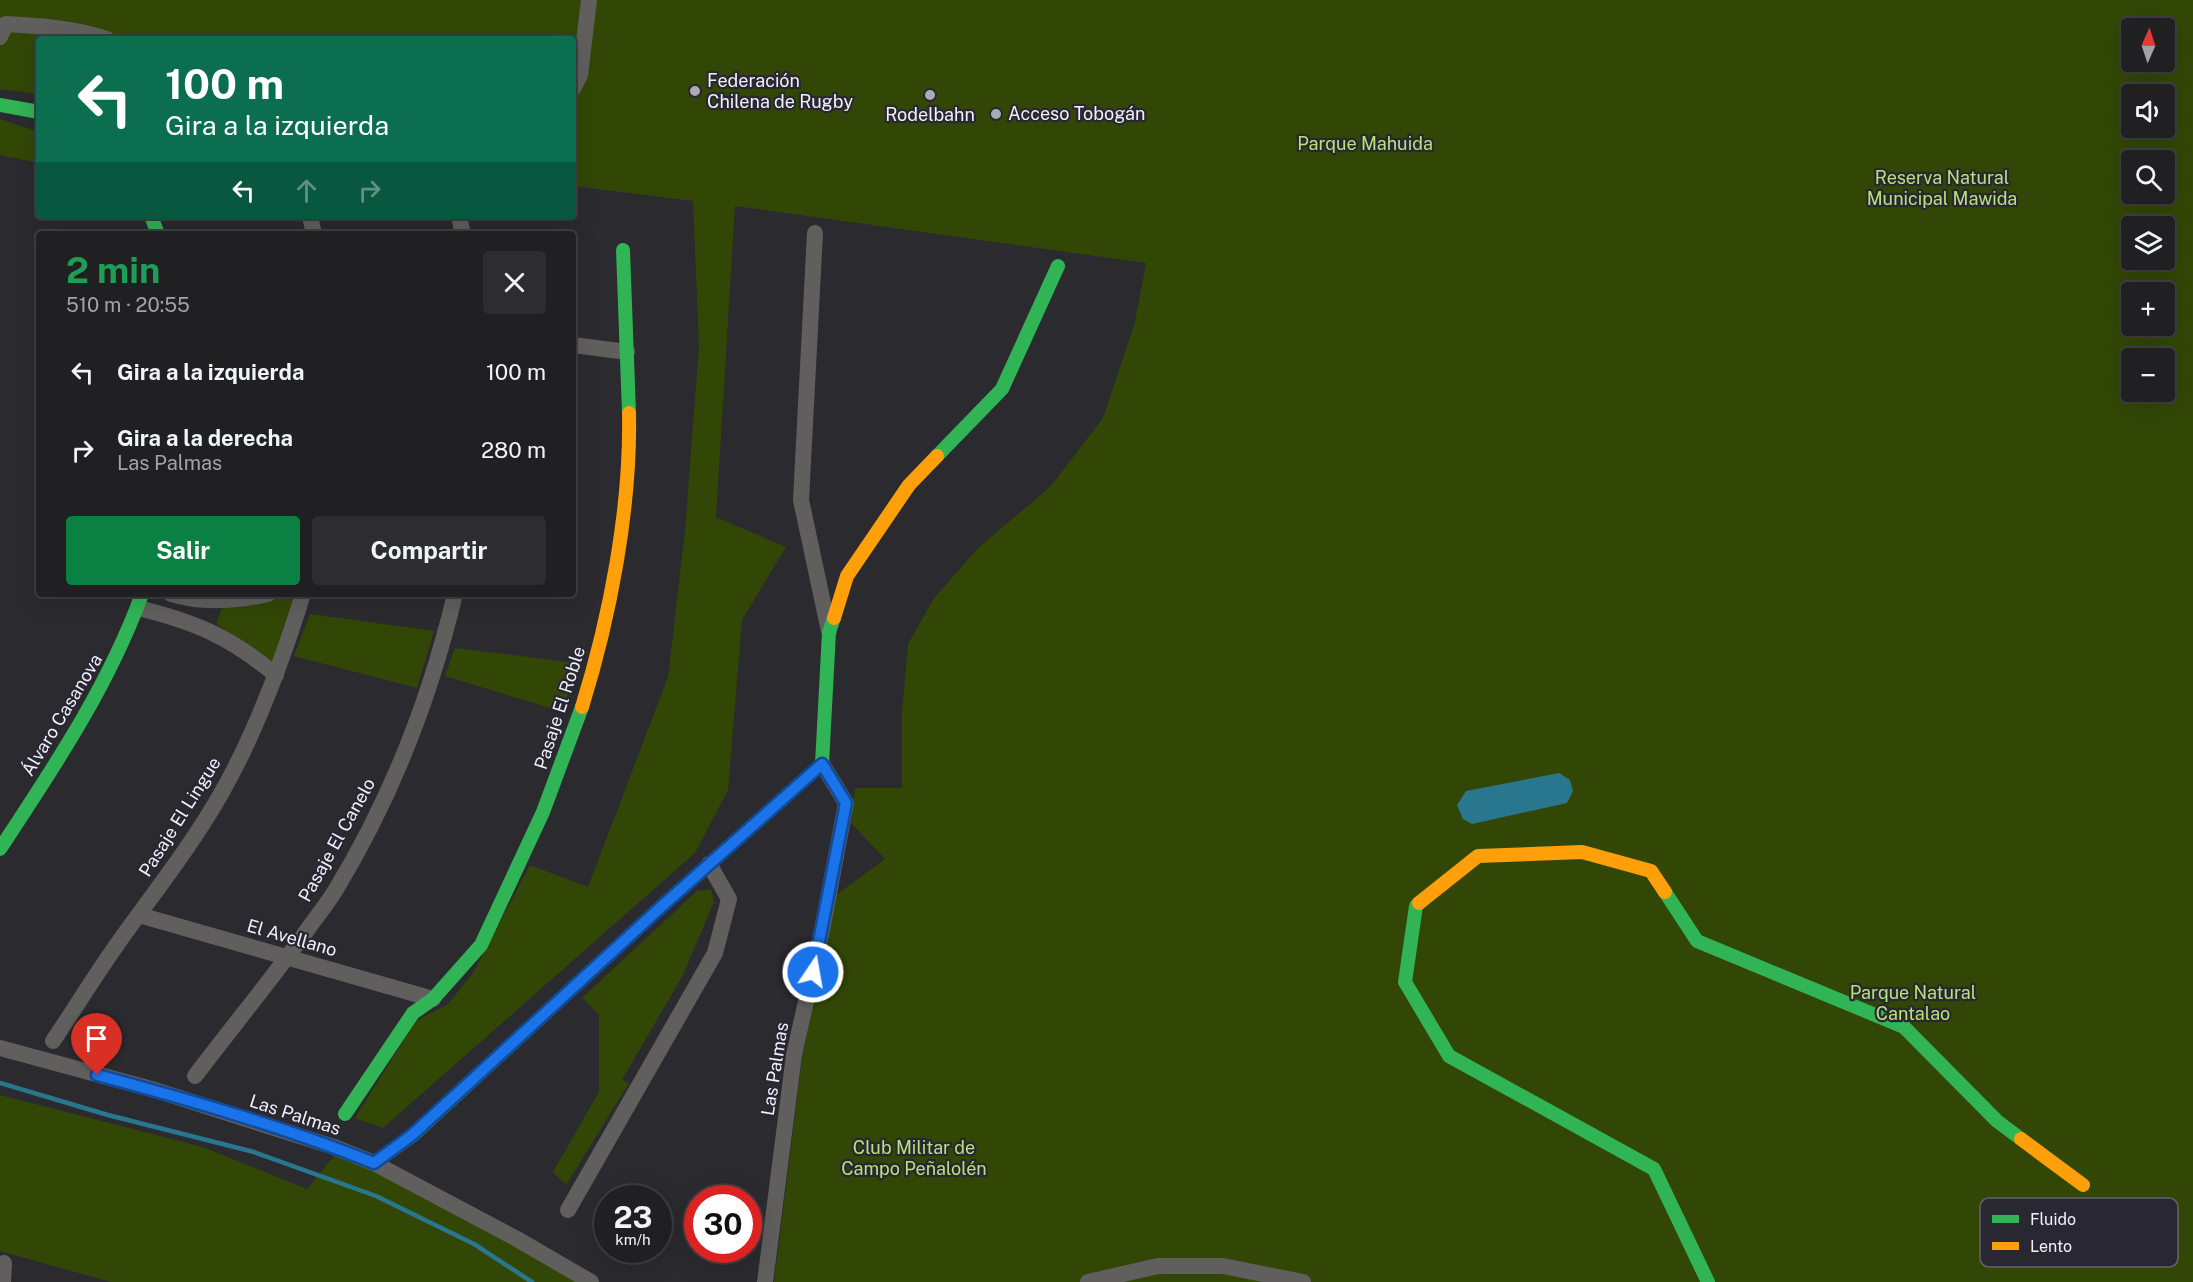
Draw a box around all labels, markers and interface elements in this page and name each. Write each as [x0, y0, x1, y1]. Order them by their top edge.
north arrow [2121, 18, 2175, 72]
map controls [2121, 18, 2175, 402]
text: 100 m [165, 59, 284, 108]
icon: left [66, 60, 144, 138]
place label: Federación Chilena de Rugby [707, 70, 853, 112]
marker: Federación Chilena de Rugby [688, 84, 702, 98]
button: sound [2121, 84, 2175, 138]
marker: Rodelbahn [923, 88, 937, 102]
place label: Acceso Tobogán [1008, 103, 1145, 124]
place label: Rodelbahn [885, 104, 975, 125]
marker: Acceso Tobogán [989, 107, 1003, 121]
text: Gira a la izquierda [165, 109, 389, 141]
park label: Parque Mahuida [1297, 133, 1433, 154]
button: search [2121, 150, 2175, 204]
park label: Reserva Natural Municipal Mawida [1867, 167, 2017, 209]
icon: left [227, 174, 260, 207]
icon: ahead [290, 174, 323, 207]
icon: right [353, 174, 386, 207]
button: layers [2121, 216, 2175, 270]
text: 2 min [66, 249, 160, 291]
button: close [483, 251, 546, 314]
button: + [2121, 282, 2175, 336]
text: 510 m · 20:55 [66, 293, 190, 317]
button: − [2121, 348, 2175, 402]
icon: left [66, 356, 99, 389]
text: Gira a la izquierda [117, 359, 304, 385]
text: 100 m [486, 359, 546, 385]
text: Gira a la derecha [117, 425, 293, 451]
icon: right [66, 434, 99, 467]
text: 280 m [481, 437, 546, 463]
text: Las Palmas [117, 451, 222, 475]
button: Salir [66, 516, 300, 585]
button: Compartir [312, 516, 546, 585]
street label: Pasaje El Roble [530, 644, 589, 772]
street label: Álvaro Casanova [16, 649, 106, 779]
street label: Pasaje El Lingue [134, 753, 225, 880]
street label: Pasaje El Canelo [294, 774, 379, 905]
street label: El Avellano [245, 915, 340, 960]
position arrow [781, 940, 845, 1004]
park label: Parque Natural Cantalao [1850, 982, 1976, 1024]
pin [71, 1013, 122, 1075]
street label: Las Palmas [757, 1021, 792, 1117]
icon: arrive [80, 1022, 113, 1055]
street label: Las Palmas [247, 1090, 343, 1139]
park label: Club Militar de Campo Peñalolén [841, 1137, 987, 1179]
speed limit sign: 30 [684, 1185, 762, 1263]
legend [1980, 1198, 2178, 1267]
text: 23 [613, 1199, 653, 1235]
text: Fluido [2030, 1210, 2076, 1229]
text: km/h [615, 1231, 651, 1248]
text: Lento [2030, 1237, 2072, 1256]

